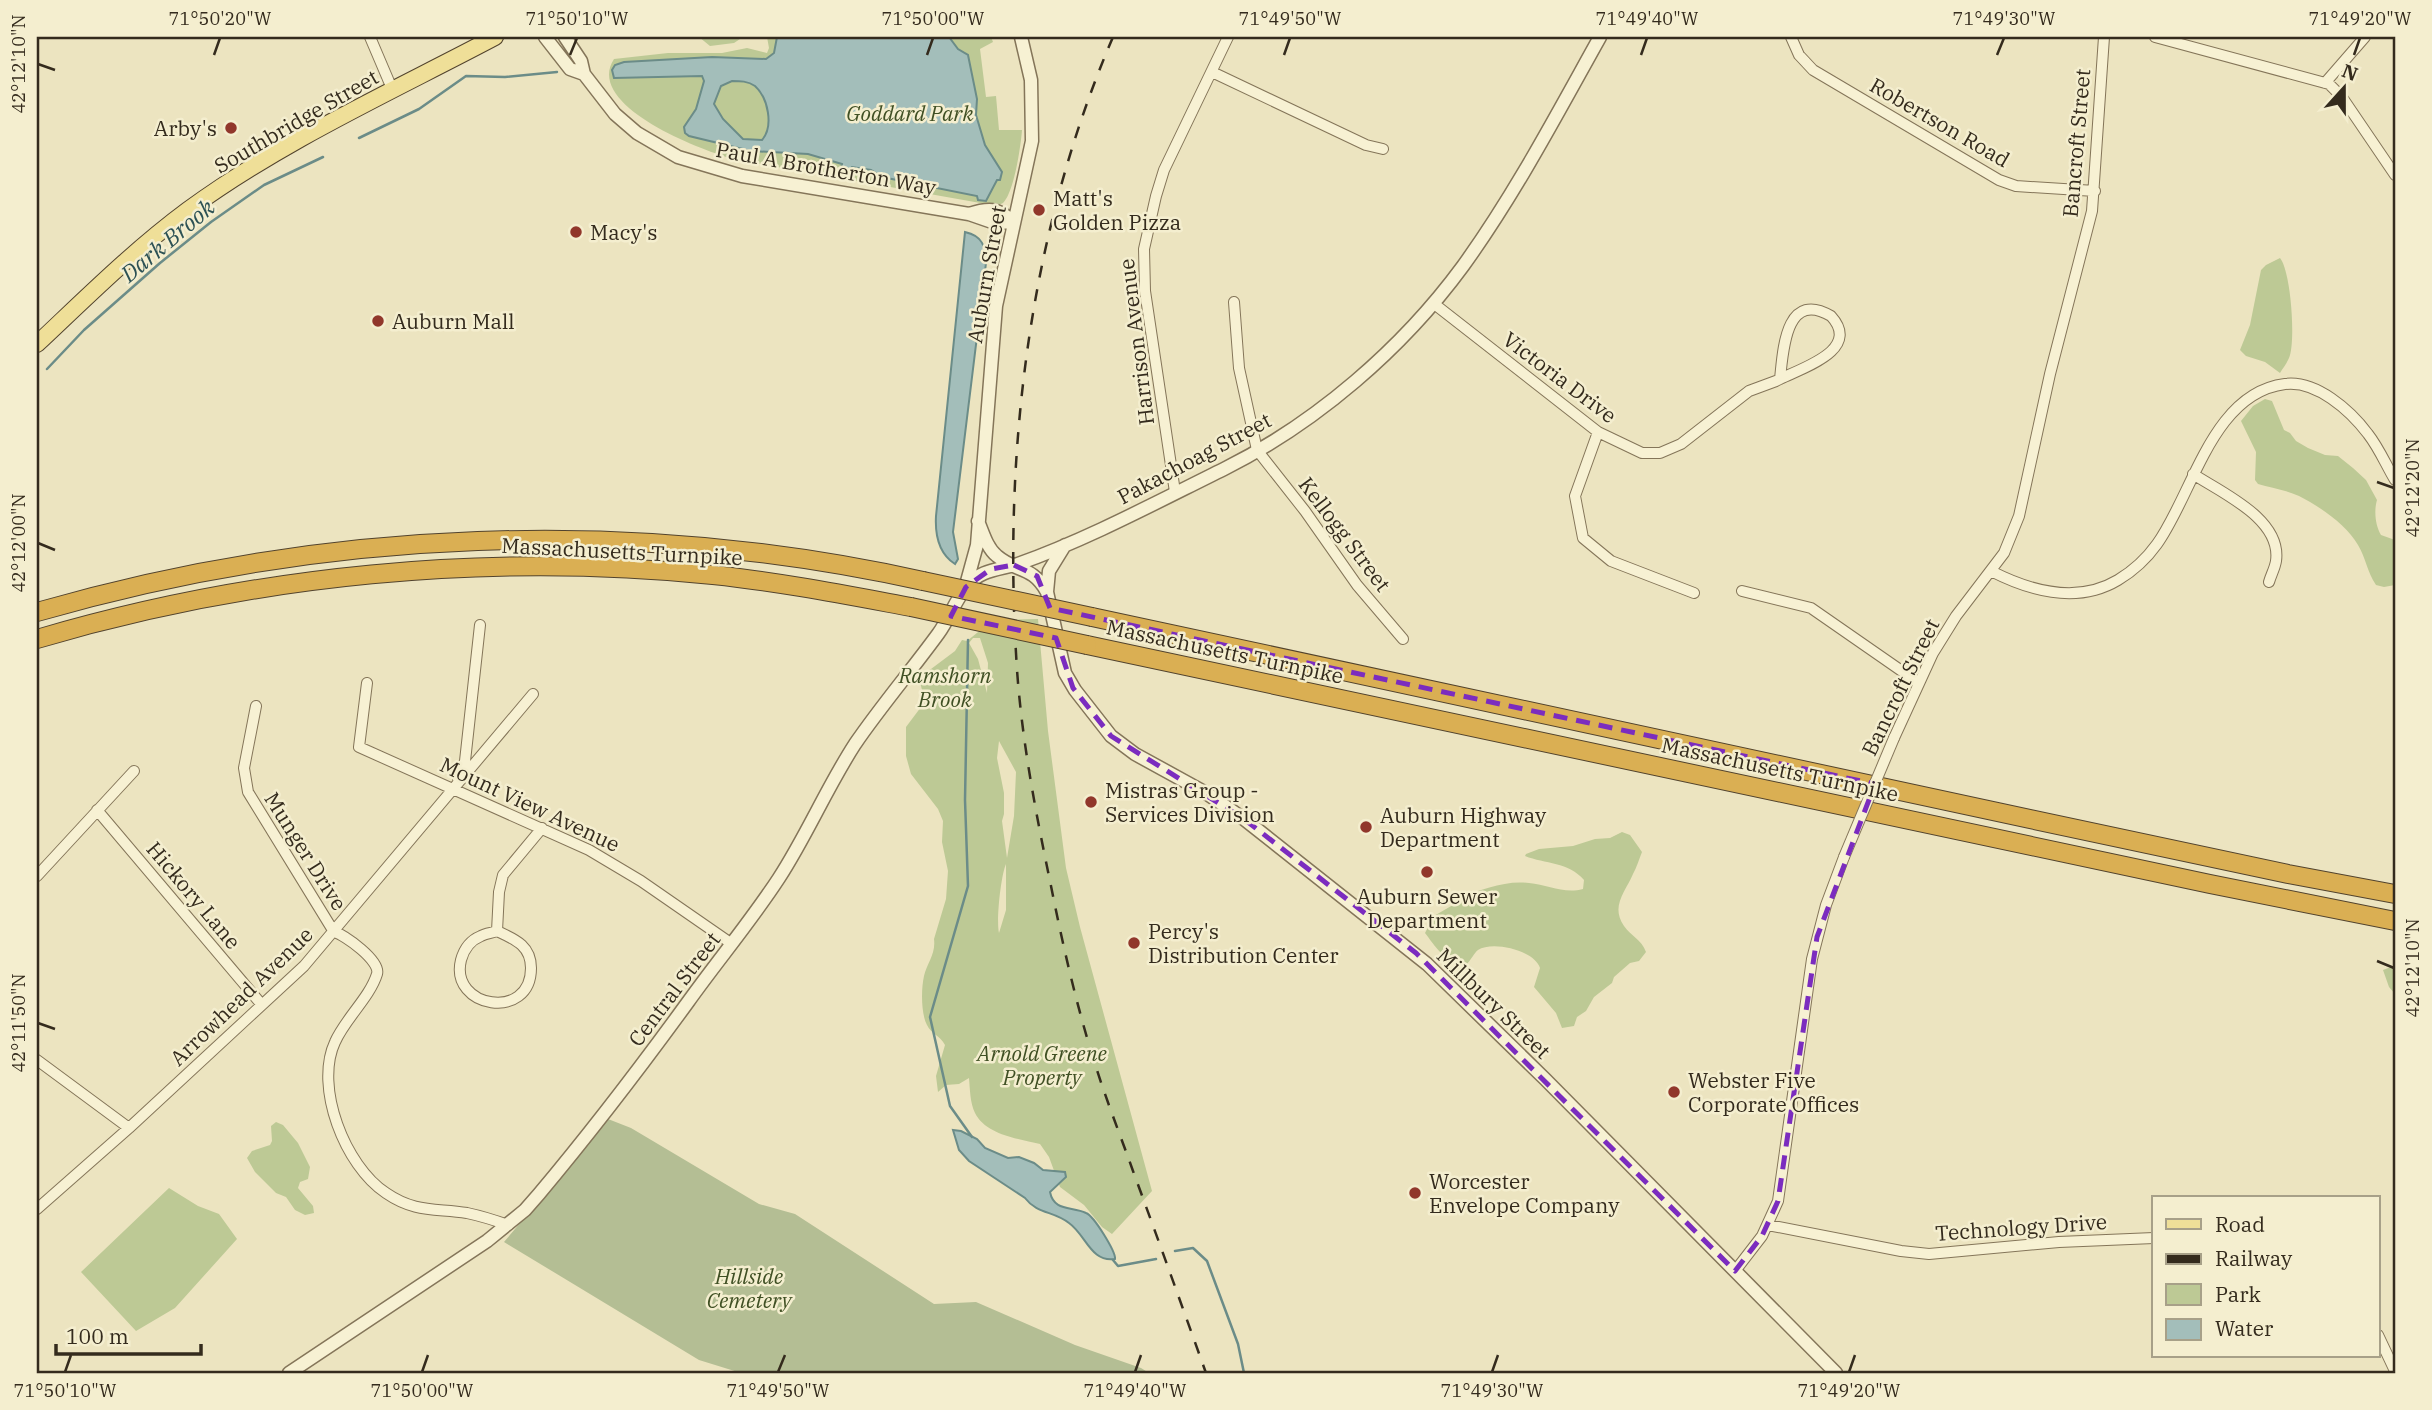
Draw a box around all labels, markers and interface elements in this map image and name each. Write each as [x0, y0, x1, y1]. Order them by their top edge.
text: 71°50'20"W [169, 7, 272, 30]
text: 71°50'10"W [526, 7, 629, 30]
text: 71°50'00"W [882, 7, 985, 30]
text: 71°49'50"W [1239, 7, 1342, 30]
text: 71°49'40"W [1596, 7, 1699, 30]
text: 71°49'30"W [1953, 7, 2056, 30]
text: 71°49'20"W [2309, 7, 2412, 30]
text: 42°12'10"N [7, 15, 30, 114]
north arrow [2310, 52, 2380, 122]
text: N [2339, 58, 2361, 86]
street label: Southbridge Street [209, 63, 383, 179]
street label: Bancroft Street [2056, 67, 2096, 219]
street label: Robertson Road [1865, 71, 2015, 174]
park label: Goddard Park [846, 99, 975, 127]
place label: Arby's [154, 114, 217, 142]
marker: Arby's [223, 120, 239, 136]
street label: Paul A Brotherton Way [714, 135, 939, 201]
place label: Matt's Golden Pizza [1053, 184, 1181, 236]
water label: Dark Brook [113, 191, 221, 289]
marker: Matt's Golden Pizza [1031, 202, 1047, 218]
street label: Auburn Street [960, 203, 1012, 345]
place label: Macy's [590, 218, 658, 246]
marker: Macy's [568, 224, 584, 240]
street label: Harrison Avenue [1112, 257, 1160, 427]
place label: Auburn Mall [392, 307, 515, 335]
marker: Auburn Mall [370, 313, 386, 329]
street label: Victoria Drive [1497, 325, 1623, 429]
street label: Pakachoag Street [1112, 406, 1276, 510]
text: 42°12'20"N [2401, 439, 2424, 538]
street label: Kellogg Street [1293, 471, 1397, 597]
text: 42°12'00"N [7, 494, 30, 593]
street label: Massachusetts Turnpike [501, 531, 743, 571]
street label: Massachusetts Turnpike [1104, 612, 1346, 690]
street label: Bancroft Street [1855, 614, 1945, 760]
park label: Ramshorn Brook [898, 661, 991, 713]
street label: Massachusetts Turnpike [1659, 730, 1901, 808]
street label: Mount View Avenue [436, 750, 624, 858]
place label: Mistras Group - Services Division [1105, 776, 1275, 828]
street label: Munger Drive [258, 787, 354, 915]
marker: Mistras Group - Services Division [1083, 794, 1099, 810]
place label: Auburn Highway Department [1380, 801, 1547, 853]
marker: Auburn Highway Department [1358, 819, 1374, 835]
street label: Hickory Lane [141, 835, 247, 955]
marker: Auburn Sewer Department [1419, 864, 1435, 880]
place label: Auburn Sewer Department [1357, 882, 1498, 934]
place label: Percy's Distribution Center [1148, 917, 1339, 969]
text: 42°12'10"N [2401, 919, 2424, 1018]
street label: Arrowhead Avenue [163, 920, 319, 1072]
street label: Central Street [622, 926, 726, 1052]
marker: Percy's Distribution Center [1126, 935, 1142, 951]
street label: Millbury Street [1431, 941, 1557, 1065]
text: 42°11'50"N [7, 974, 30, 1073]
park label: Arnold Greene Property [975, 1039, 1108, 1091]
place label: Webster Five Corporate Offices [1688, 1066, 1859, 1118]
marker: Webster Five Corporate Offices [1666, 1084, 1682, 1100]
place label: Worcester Envelope Company [1429, 1167, 1620, 1219]
marker: Worcester Envelope Company [1407, 1185, 1423, 1201]
legend [2152, 1196, 2380, 1358]
street label: Technology Drive [1934, 1207, 2108, 1247]
text: Road [2215, 1210, 2265, 1238]
text: Railway [2215, 1244, 2293, 1272]
park label: Hillside Cemetery [707, 1262, 794, 1314]
text: Park [2215, 1280, 2262, 1308]
scale bar [56, 1312, 201, 1356]
text: Water [2215, 1314, 2274, 1342]
text: 100 m [66, 1322, 129, 1350]
text: 71°50'10"W [14, 1379, 117, 1402]
text: 71°50'00"W [371, 1379, 474, 1402]
text: 71°49'50"W [727, 1379, 830, 1402]
text: 71°49'40"W [1084, 1379, 1187, 1402]
text: 71°49'30"W [1441, 1379, 1544, 1402]
text: 71°49'20"W [1798, 1379, 1901, 1402]

